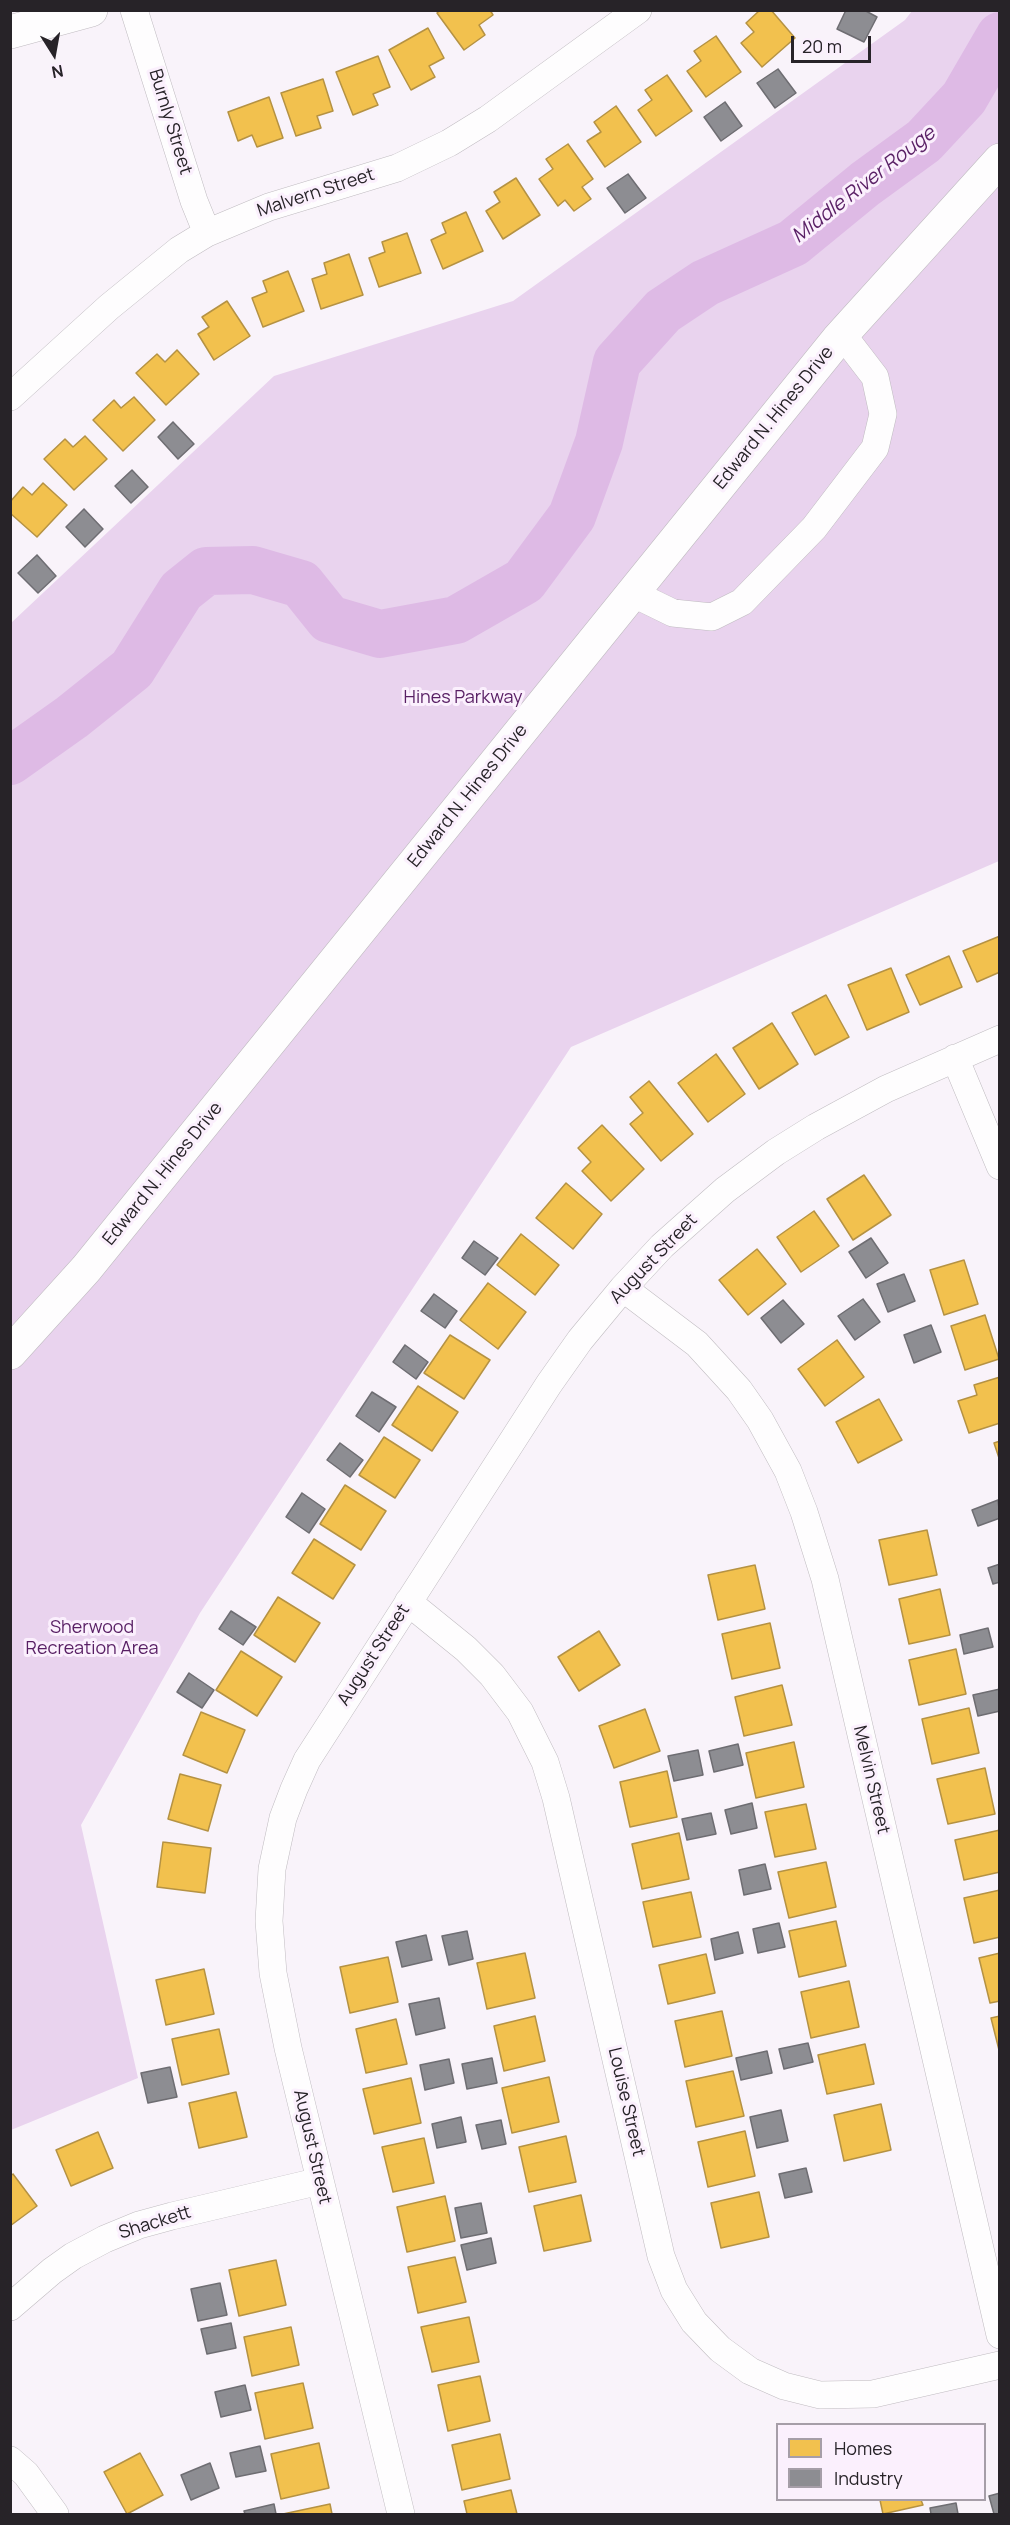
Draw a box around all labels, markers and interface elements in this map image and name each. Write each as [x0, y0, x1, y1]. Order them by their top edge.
north arrow [24, 24, 84, 84]
scale bar [794, 24, 874, 62]
text: 20 m [802, 34, 842, 58]
text: N [50, 60, 65, 84]
street label: Burnly Street [144, 67, 196, 177]
water label: Middle River Rouge [788, 122, 940, 248]
street label: Malvern Street [255, 164, 377, 222]
street label: Edward N. Hines Drive [710, 342, 838, 494]
park label: Hines Parkway [404, 687, 522, 709]
street label: Edward N. Hines Drive [404, 720, 532, 872]
street label: Edward N. Hines Drive [99, 1098, 227, 1250]
street label: August Street [606, 1210, 702, 1308]
street label: August Street [333, 1600, 415, 1710]
park label: Sherwood Recreation Area [26, 1617, 158, 1660]
street label: Melvin Street [848, 1724, 894, 1836]
street label: Louise Street [603, 2045, 649, 2159]
street label: August Street [288, 2088, 336, 2206]
street label: Shackett [116, 2202, 194, 2244]
legend [776, 2423, 986, 2501]
text: Homes [834, 2436, 892, 2460]
text: Industry [834, 2466, 903, 2490]

